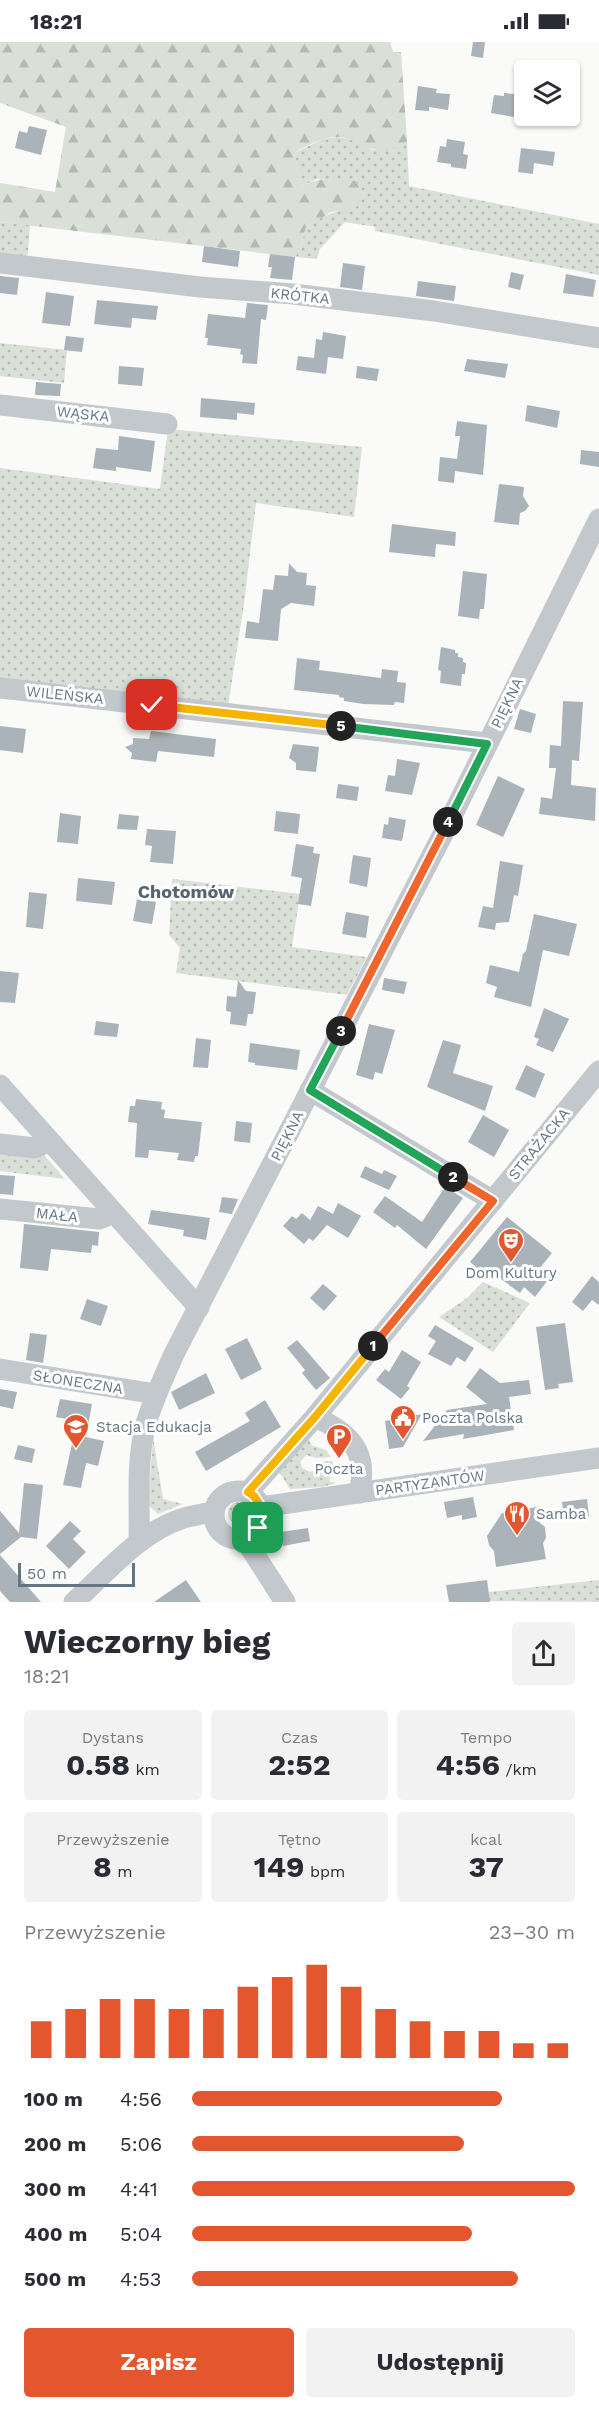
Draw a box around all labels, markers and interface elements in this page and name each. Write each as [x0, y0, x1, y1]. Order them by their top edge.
text: 18:21 [30, 9, 83, 34]
map controls [514, 60, 580, 126]
button: layers [514, 60, 580, 126]
street label: KRÓTKA [270, 283, 331, 308]
street label: WĄSKA [56, 402, 110, 426]
street label: PIĘKNA [487, 675, 527, 731]
pin [126, 679, 177, 730]
street label: WILEŃSKA [25, 682, 105, 708]
icon: check [135, 688, 168, 721]
pin: 5 [326, 711, 356, 741]
text: 5 [336, 716, 346, 735]
pin: 4 [433, 807, 463, 837]
text: 4 [443, 812, 453, 831]
district label: Chotomów [138, 881, 235, 902]
pin: 3 [326, 1016, 356, 1046]
text: 3 [336, 1021, 346, 1040]
street label: STRAŻACKA [505, 1104, 573, 1184]
street label: PIĘKNA [267, 1108, 307, 1164]
pin: 2 [438, 1162, 468, 1192]
text: 2 [448, 1167, 458, 1186]
street label: MAŁA [35, 1204, 79, 1226]
theatre icon: Dom Kultury [496, 1226, 526, 1264]
place label: Dom Kultury [465, 1264, 557, 1282]
pin: 1 [358, 1331, 388, 1361]
text: 1 [370, 1336, 376, 1355]
street label: SŁONECZNA [32, 1366, 124, 1398]
public building icon: Poczta Polska [388, 1403, 418, 1441]
place label: Poczta Polska [422, 1409, 524, 1427]
school or university icon: Stacja Edukacja [61, 1412, 91, 1450]
place label: Stacja Edukacja [96, 1418, 212, 1436]
parking icon: Poczta [324, 1422, 354, 1460]
place label: Poczta [314, 1460, 364, 1478]
street label: PARTYZANTÓW [374, 1465, 486, 1500]
restaurant icon: Samba [502, 1499, 532, 1537]
pin [232, 1502, 283, 1553]
place label: Samba [536, 1505, 587, 1523]
icon: arrive [241, 1511, 274, 1544]
scale bar [18, 1560, 135, 1588]
text: 50 m [27, 1564, 67, 1583]
text: Wieczorny bieg [24, 1622, 270, 1661]
button: share [512, 1622, 575, 1685]
text: 18:21 [24, 1664, 70, 1688]
text: Dystans [82, 1728, 144, 1747]
text: Czas [281, 1728, 318, 1747]
text: Tempo [460, 1728, 512, 1747]
text: 0.58 [66, 1747, 130, 1782]
text: 2:52 [268, 1747, 331, 1782]
text: 4:56 [436, 1747, 500, 1782]
text: km [130, 1760, 160, 1779]
text: /km [500, 1760, 537, 1779]
text: Przewyższenie [56, 1830, 170, 1849]
text: Tętno [278, 1830, 321, 1849]
text: kcal [470, 1830, 502, 1849]
text: 8 [93, 1849, 112, 1884]
text: 149 [254, 1849, 305, 1884]
text: 37 [469, 1849, 504, 1884]
text: m [112, 1862, 133, 1881]
text: bpm [305, 1862, 345, 1881]
text: Przewyższenie [24, 1920, 166, 1944]
text: 23–30 m [489, 1920, 575, 1944]
text: 100 m [24, 2087, 83, 2111]
text: 4:56 [120, 2087, 162, 2111]
text: 200 m [24, 2132, 86, 2156]
text: 5:06 [120, 2132, 162, 2156]
text: 300 m [24, 2177, 86, 2201]
text: 4:41 [120, 2177, 158, 2201]
text: 400 m [24, 2222, 87, 2246]
text: 5:04 [120, 2222, 162, 2246]
text: 500 m [24, 2267, 86, 2291]
text: 4:53 [120, 2267, 161, 2291]
button: Zapisz [24, 2328, 294, 2397]
button: Udostępnij [306, 2328, 575, 2397]

